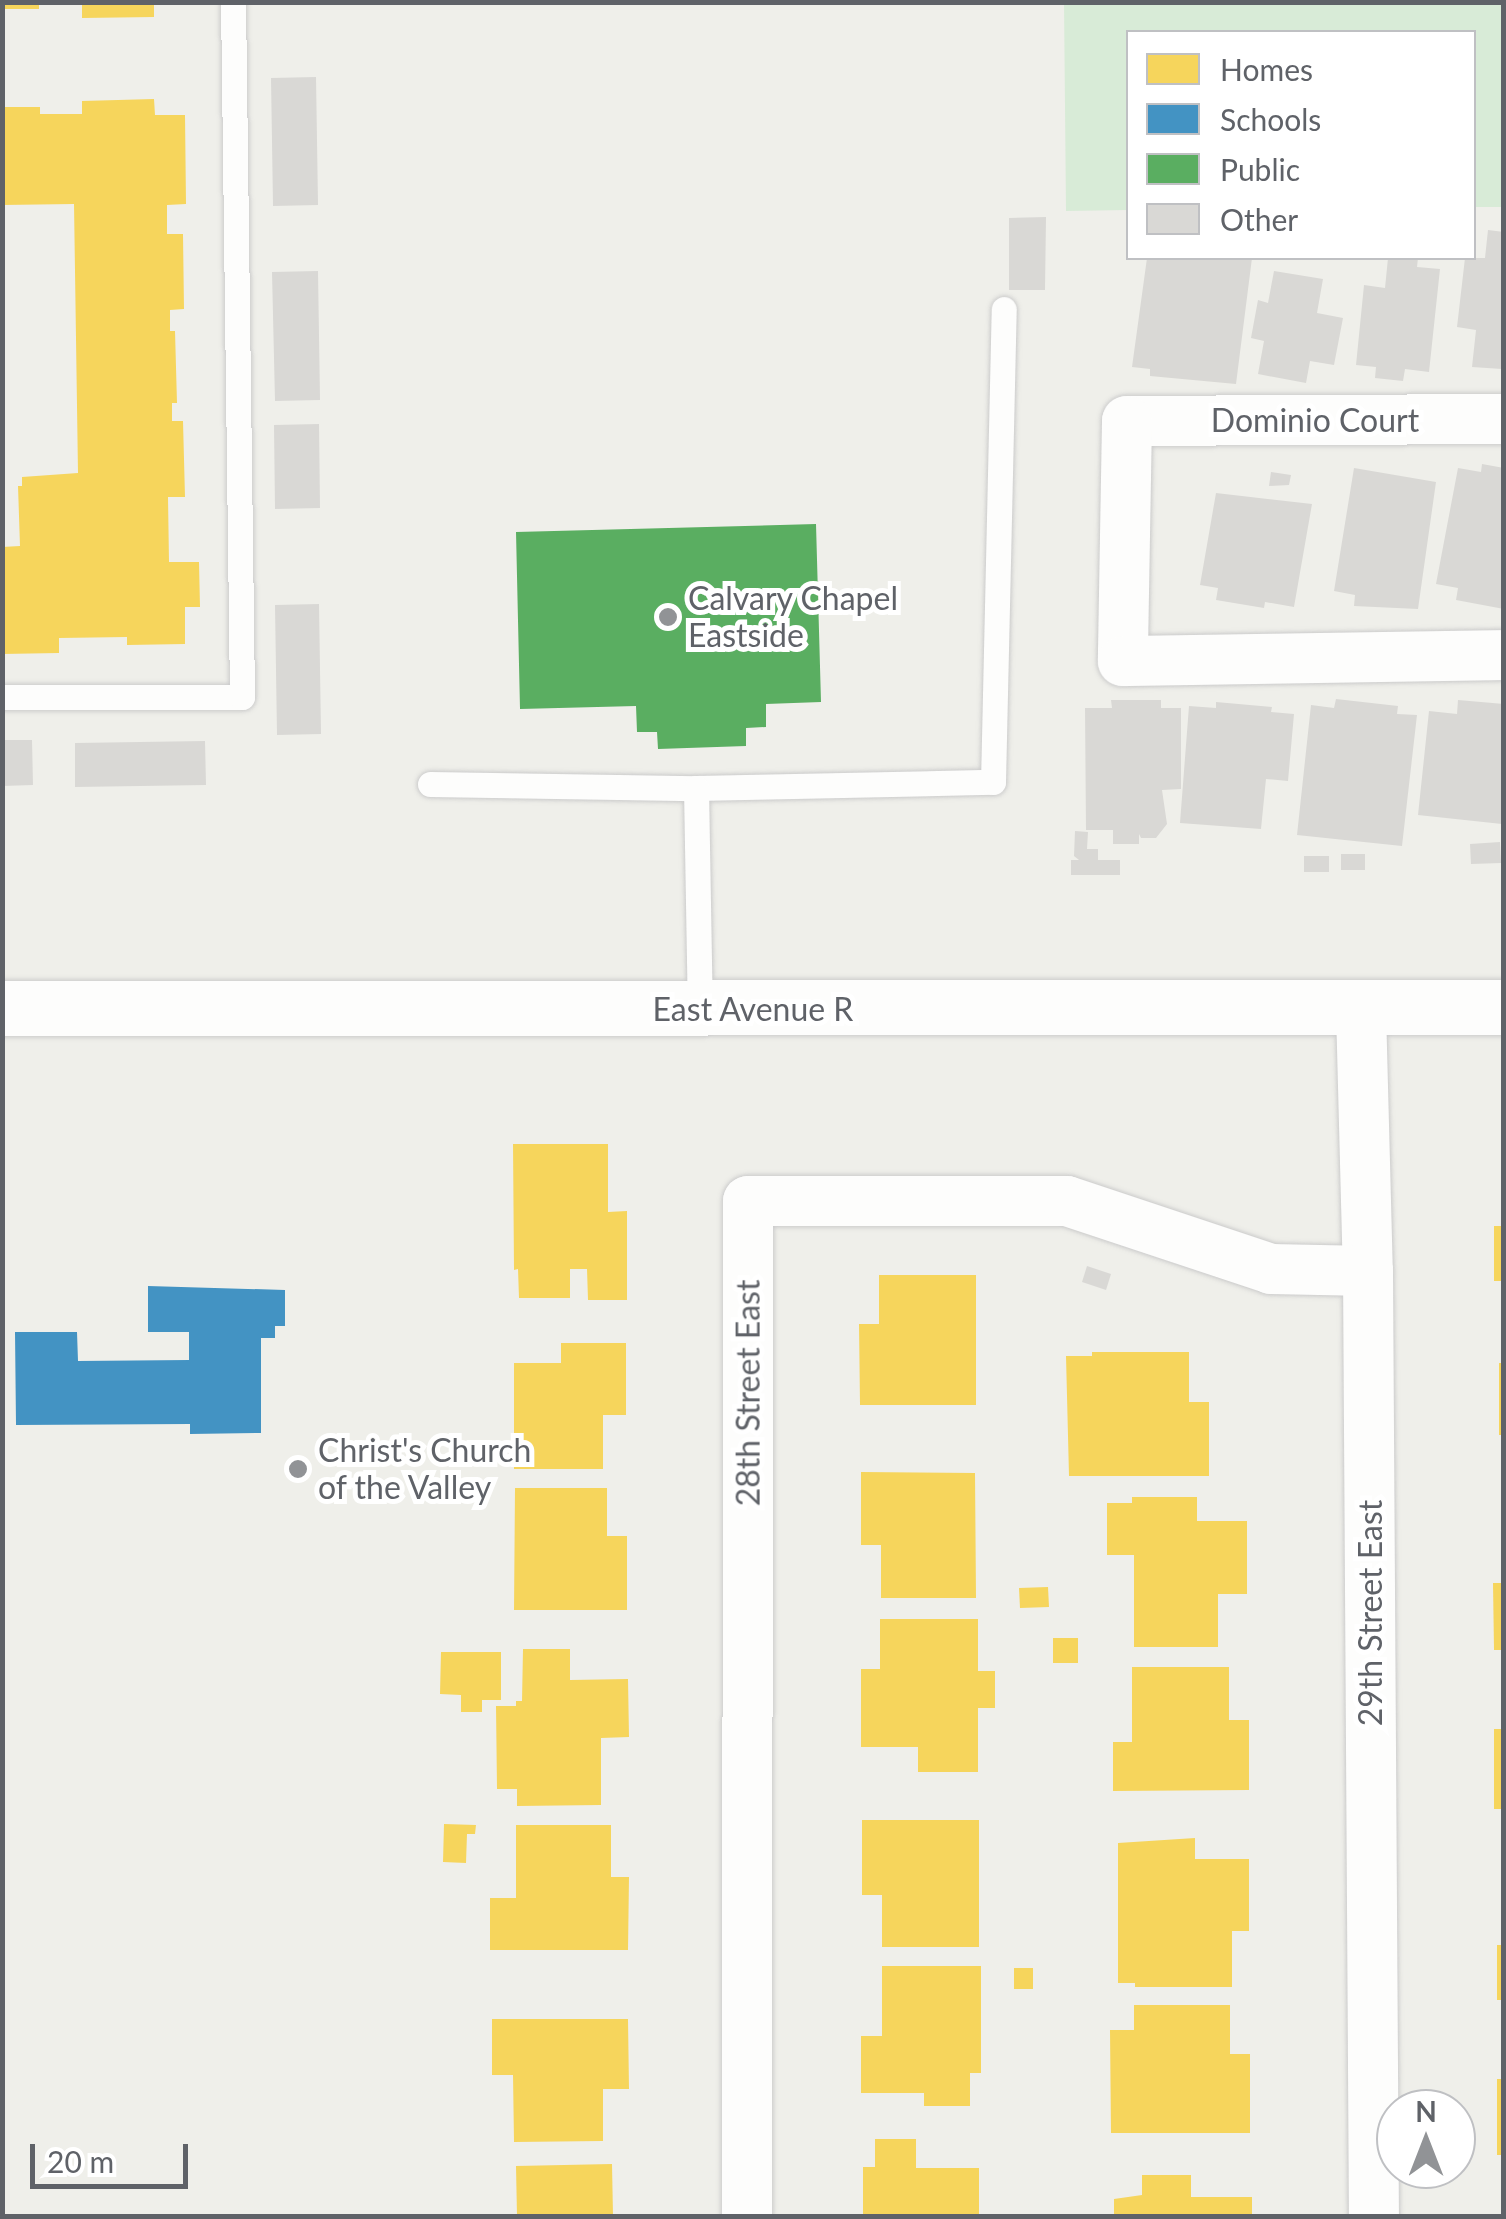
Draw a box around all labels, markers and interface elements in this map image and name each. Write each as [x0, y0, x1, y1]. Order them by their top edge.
legend [1126, 30, 1476, 260]
text: Homes [1220, 51, 1313, 87]
text: Schools [1220, 101, 1321, 137]
text: Public [1220, 151, 1300, 187]
text: Other [1220, 201, 1298, 237]
street label: Dominio Court [1211, 401, 1419, 439]
place label: Calvary Chapel Eastside [688, 580, 899, 655]
marker: Calvary Chapel Eastside [657, 606, 679, 628]
street label: East Avenue R [652, 990, 854, 1028]
street label: 28th Street East [729, 1280, 767, 1506]
place label: Christ's Church of the Valley [318, 1432, 531, 1507]
marker: Christ's Church of the Valley [287, 1458, 309, 1480]
street label: 29th Street East [1351, 1500, 1389, 1726]
north arrow [1376, 2089, 1476, 2189]
text: N [1415, 2094, 1437, 2128]
scale bar [35, 2124, 192, 2186]
text: 20 m [47, 2143, 114, 2179]

